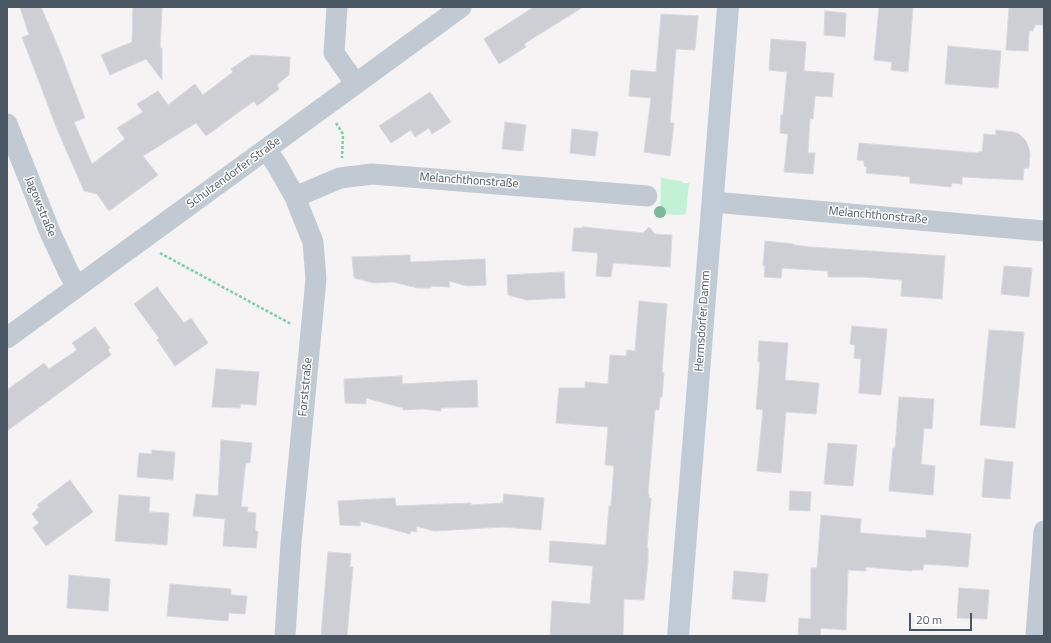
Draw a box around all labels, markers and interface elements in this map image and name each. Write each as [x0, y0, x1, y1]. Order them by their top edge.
street label: Schulzendorfer Straße [184, 134, 284, 212]
street label: Melanchthonstraße [419, 170, 519, 192]
street label: Jagowstraße [21, 175, 59, 239]
street label: Melanchthonstraße [828, 205, 928, 227]
street label: Hermsdorfer Damm [692, 270, 714, 372]
street label: Forststraße [296, 357, 316, 417]
scale bar [911, 605, 974, 631]
text: 20 m [916, 610, 942, 629]

